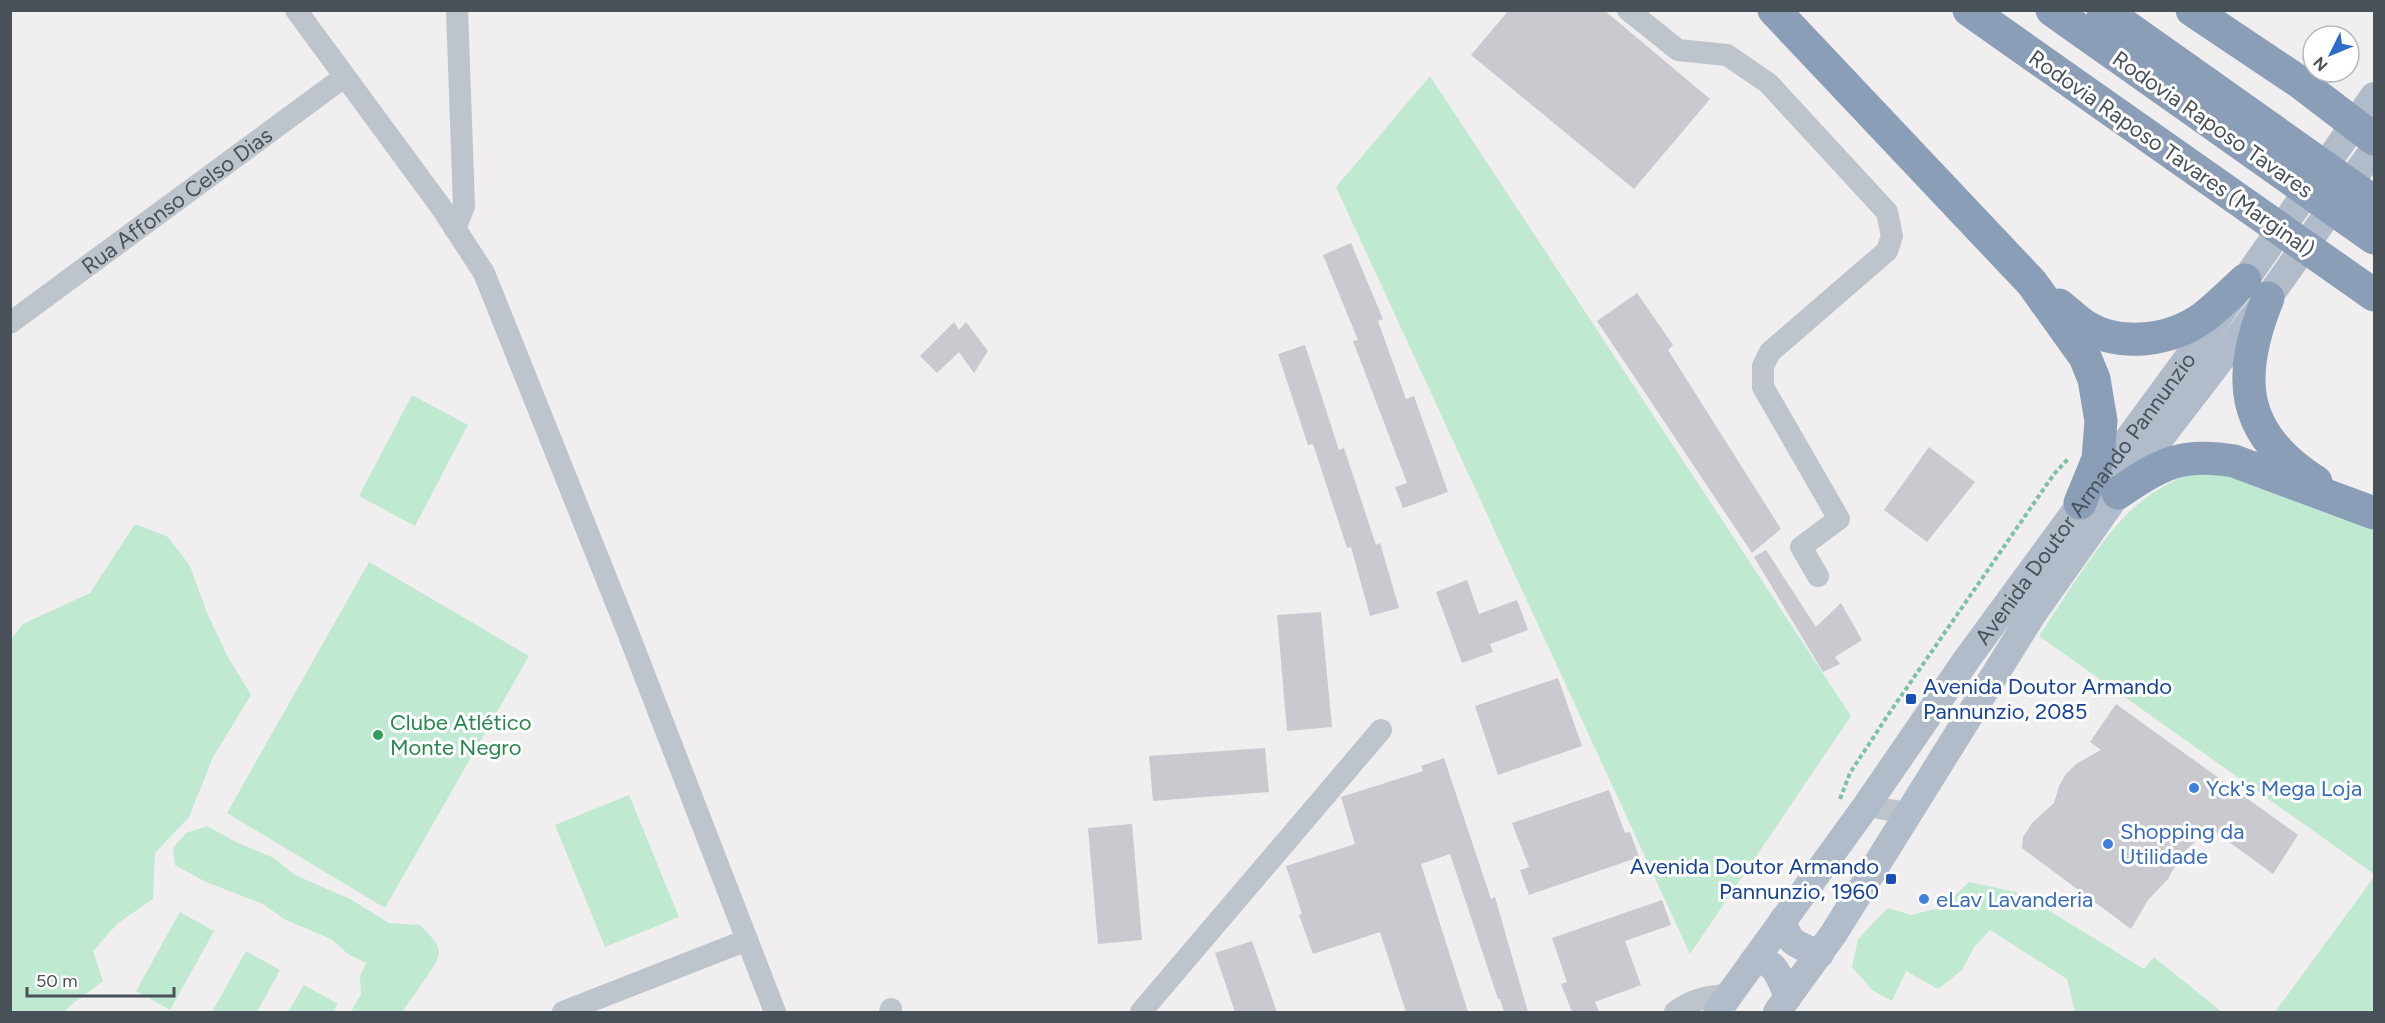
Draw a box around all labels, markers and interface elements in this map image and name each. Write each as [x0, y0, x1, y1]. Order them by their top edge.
north arrow [2301, 24, 2361, 84]
street label: Rodovia Raposo Tavares (Marginal) [2024, 44, 2320, 263]
street label: Rodovia Raposo Tavares [2107, 45, 2318, 204]
text: N [2309, 53, 2332, 75]
street label: Rua Affonso Celso Dias [76, 121, 278, 280]
street label: Avenida Doutor Armando Pannunzio [1969, 347, 2202, 650]
place label: Avenida Doutor Armando Pannunzio, 2085 [1923, 673, 2172, 725]
marker: Avenida Doutor Armando Pannunzio, 2085 [1904, 692, 1918, 706]
place label: Clube Atlético Monte Negro [390, 709, 531, 761]
marker: Clube Atlético Monte Negro [371, 728, 385, 742]
place label: Yck's Mega Loja [2206, 775, 2362, 802]
marker: Yck's Mega Loja [2187, 781, 2201, 795]
place label: Shopping da Utilidade [2120, 818, 2244, 870]
marker: Shopping da Utilidade [2101, 837, 2115, 851]
place label: Avenida Doutor Armando Pannunzio, 1960 [1630, 853, 1879, 905]
marker: Avenida Doutor Armando Pannunzio, 1960 [1884, 872, 1898, 886]
place label: eLav Lavanderia [1936, 886, 2093, 913]
marker: eLav Lavanderia [1917, 892, 1931, 906]
scale bar [27, 960, 174, 998]
text: 50 m [36, 970, 78, 992]

